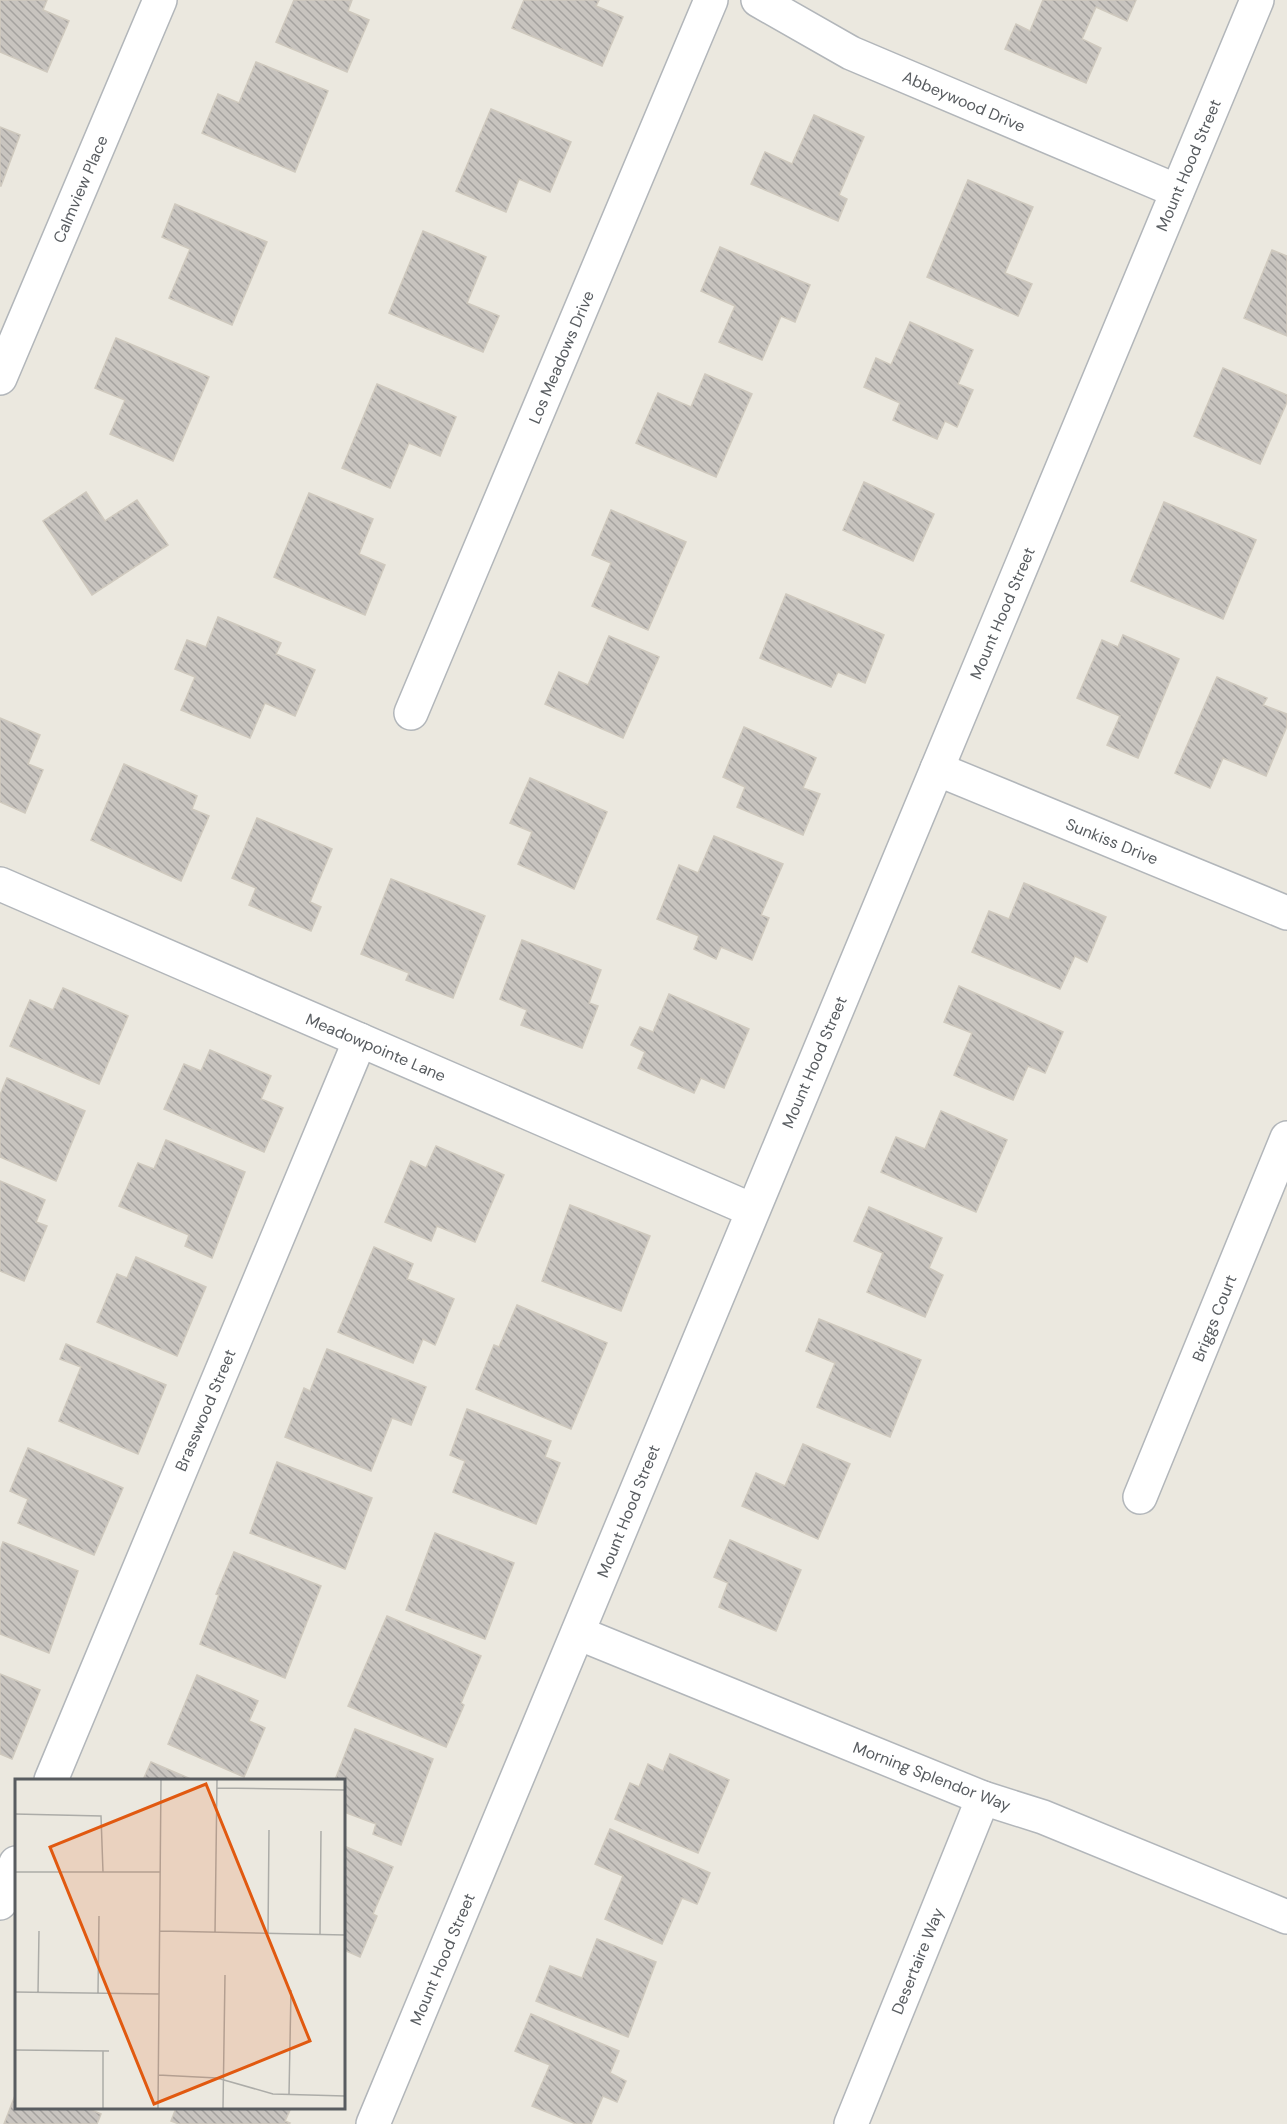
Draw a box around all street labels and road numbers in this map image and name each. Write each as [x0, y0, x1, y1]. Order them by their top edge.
street label: Abbeywood Drive [899, 66, 1028, 137]
street label: Mount Hood Street [1151, 96, 1226, 234]
street label: Calmview Place [48, 132, 113, 246]
street label: Los Meadows Drive [524, 287, 599, 427]
street label: Mount Hood Street [965, 544, 1040, 682]
street label: Sunkiss Drive [1063, 813, 1161, 870]
street label: Mount Hood Street [777, 993, 852, 1131]
street label: Meadowpointe Lane [303, 1008, 449, 1086]
street label: Briggs Court [1188, 1272, 1241, 1365]
street label: Brasswood Street [170, 1346, 241, 1474]
street label: Mount Hood Street [592, 1442, 665, 1581]
street label: Morning Splendor Way [850, 1737, 1014, 1816]
street label: Mount Hood Street [405, 1890, 480, 2028]
street label: Desertaire Way [887, 1905, 948, 2017]

